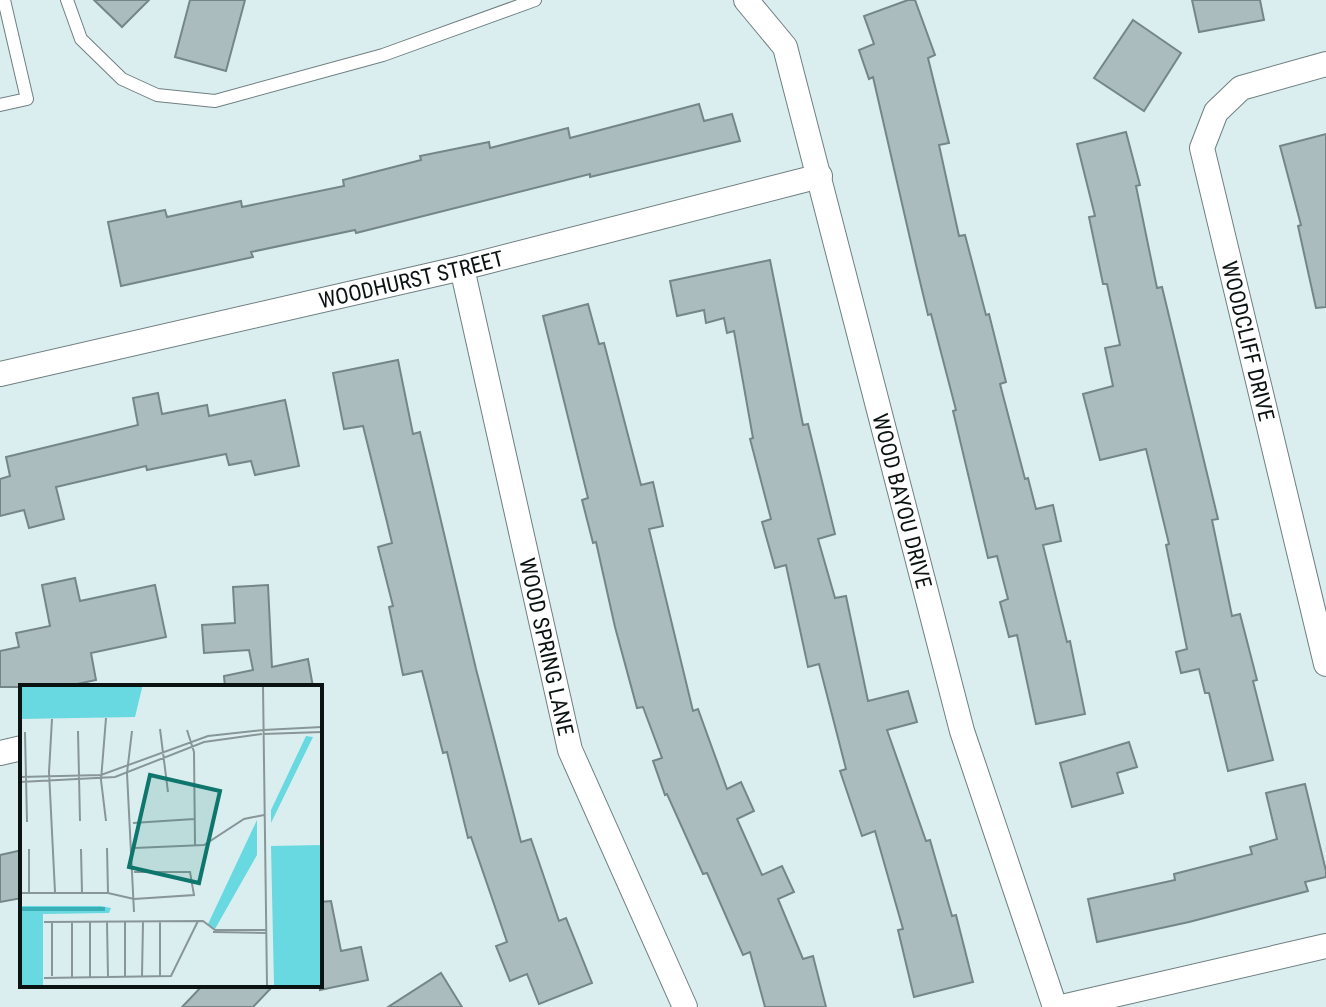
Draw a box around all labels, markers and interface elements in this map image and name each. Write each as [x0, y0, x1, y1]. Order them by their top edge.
street label: WOODHURST STREET [316, 245, 506, 313]
street label: WOODCLIFF DRIVE [1217, 258, 1280, 423]
street label: WOOD BAYOU DRIVE [868, 411, 937, 591]
street label: WOOD SPRING LANE [515, 555, 579, 738]
inset map [20, 685, 322, 987]

